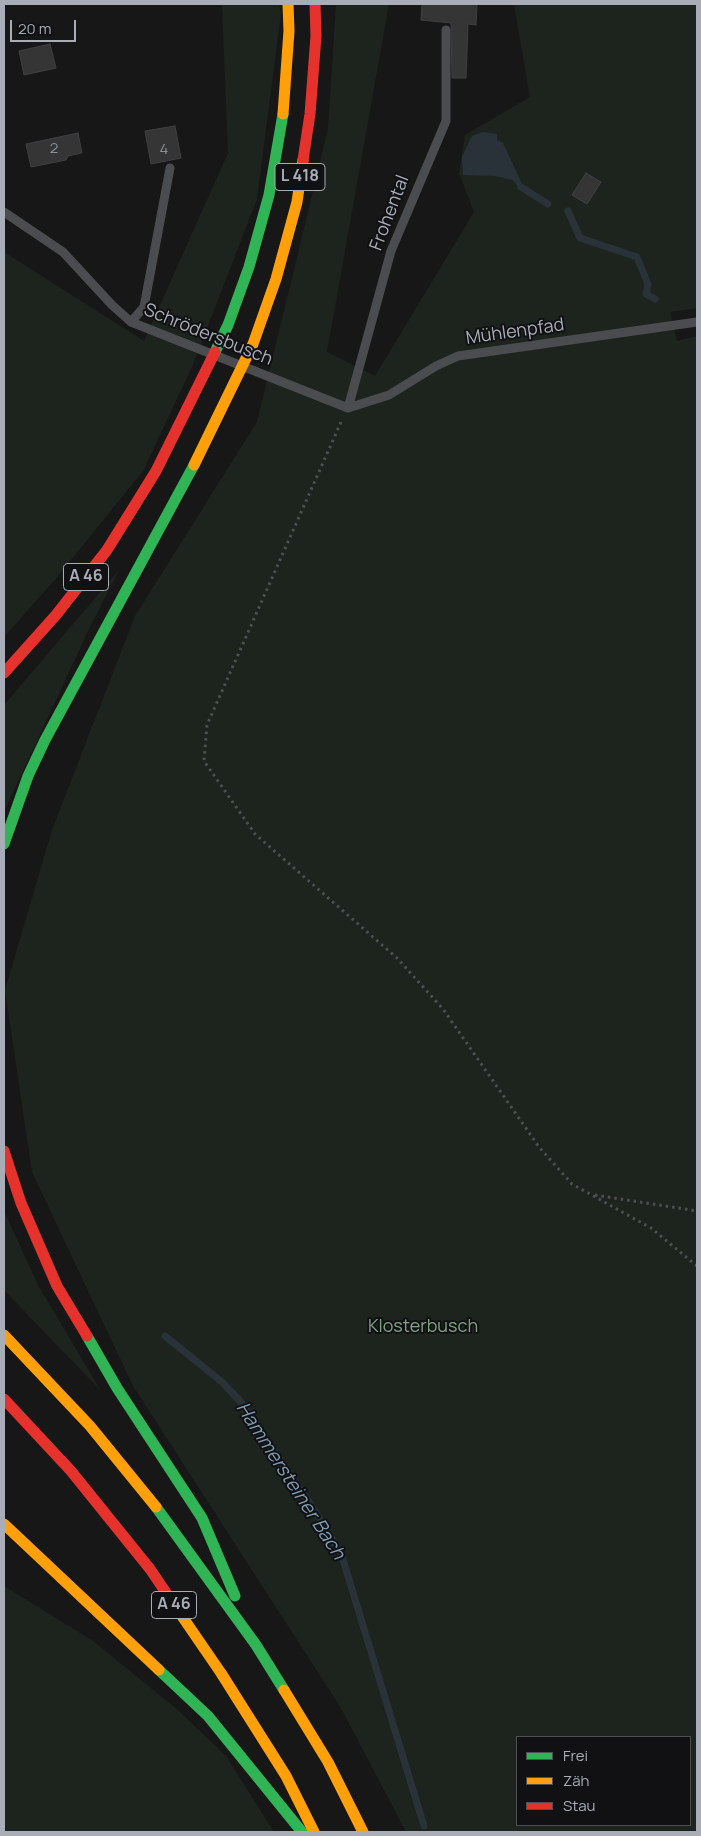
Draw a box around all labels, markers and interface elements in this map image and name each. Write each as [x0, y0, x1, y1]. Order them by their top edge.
scale bar [12, 10, 79, 42]
text: 20 m [18, 18, 51, 39]
house number: 2 [50, 140, 58, 158]
house number: 4 [160, 141, 168, 159]
road number: L 418 [275, 163, 325, 190]
street label: Frohental [366, 172, 414, 254]
street label: Schrödersbusch [140, 299, 276, 371]
street label: Mühlenpfad [464, 314, 566, 350]
road number: A 46 [64, 564, 108, 590]
park label: Klosterbusch [368, 1316, 478, 1338]
water label: Hammersteiner Bach [231, 1398, 349, 1564]
road number: A 46 [152, 1592, 196, 1618]
legend [516, 1736, 691, 1826]
text: Frei [563, 1745, 588, 1766]
text: Zäh [563, 1770, 589, 1791]
text: Stau [563, 1795, 596, 1816]

